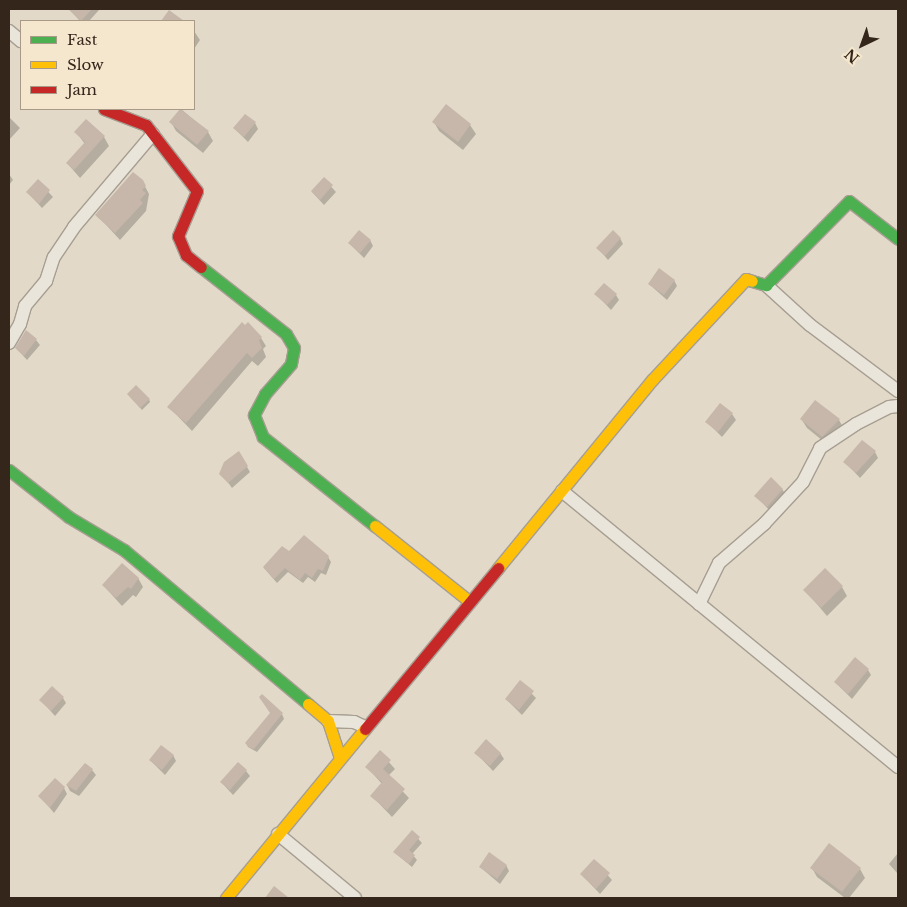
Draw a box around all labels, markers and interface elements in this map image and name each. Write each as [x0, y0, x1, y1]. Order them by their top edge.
legend [20, 20, 195, 110]
north arrow [837, 20, 887, 70]
text: Fast [67, 30, 97, 49]
text: N [841, 45, 863, 67]
text: Slow [67, 55, 104, 74]
text: Jam [67, 80, 97, 99]

